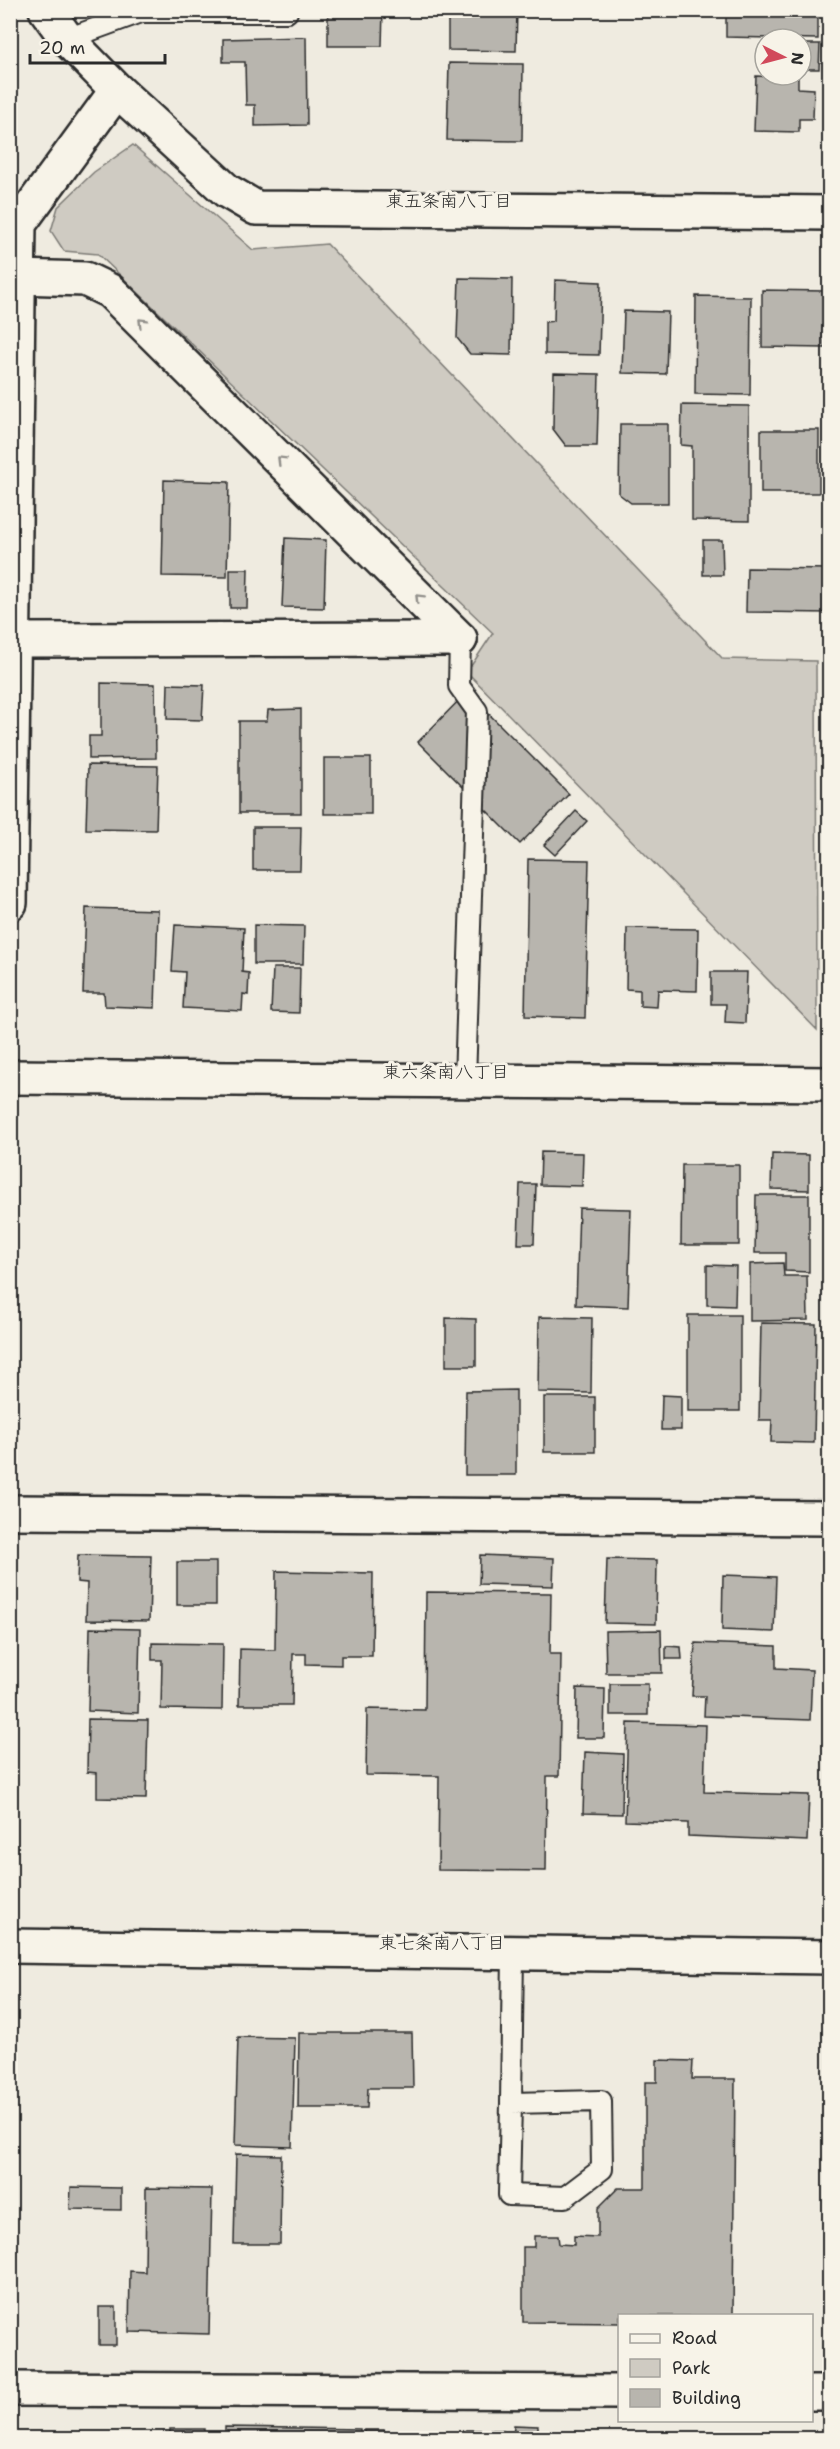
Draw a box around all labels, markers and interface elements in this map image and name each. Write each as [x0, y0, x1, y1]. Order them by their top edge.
scale bar [30, 27, 165, 65]
north arrow [753, 27, 813, 87]
text: 20 m [39, 36, 85, 60]
text: N [786, 51, 809, 66]
district label: 東五条南八丁目 [386, 189, 512, 213]
one-way arrow [139, 319, 150, 330]
one-way arrow [277, 456, 287, 467]
one-way arrow [415, 594, 426, 605]
district label: 東六条南八丁目 [383, 1060, 509, 1084]
district label: 東七条南八丁目 [379, 1931, 505, 1955]
legend [618, 2314, 813, 2422]
text: Road [672, 2326, 717, 2350]
text: Park [672, 2356, 711, 2380]
text: Building [672, 2386, 741, 2410]

